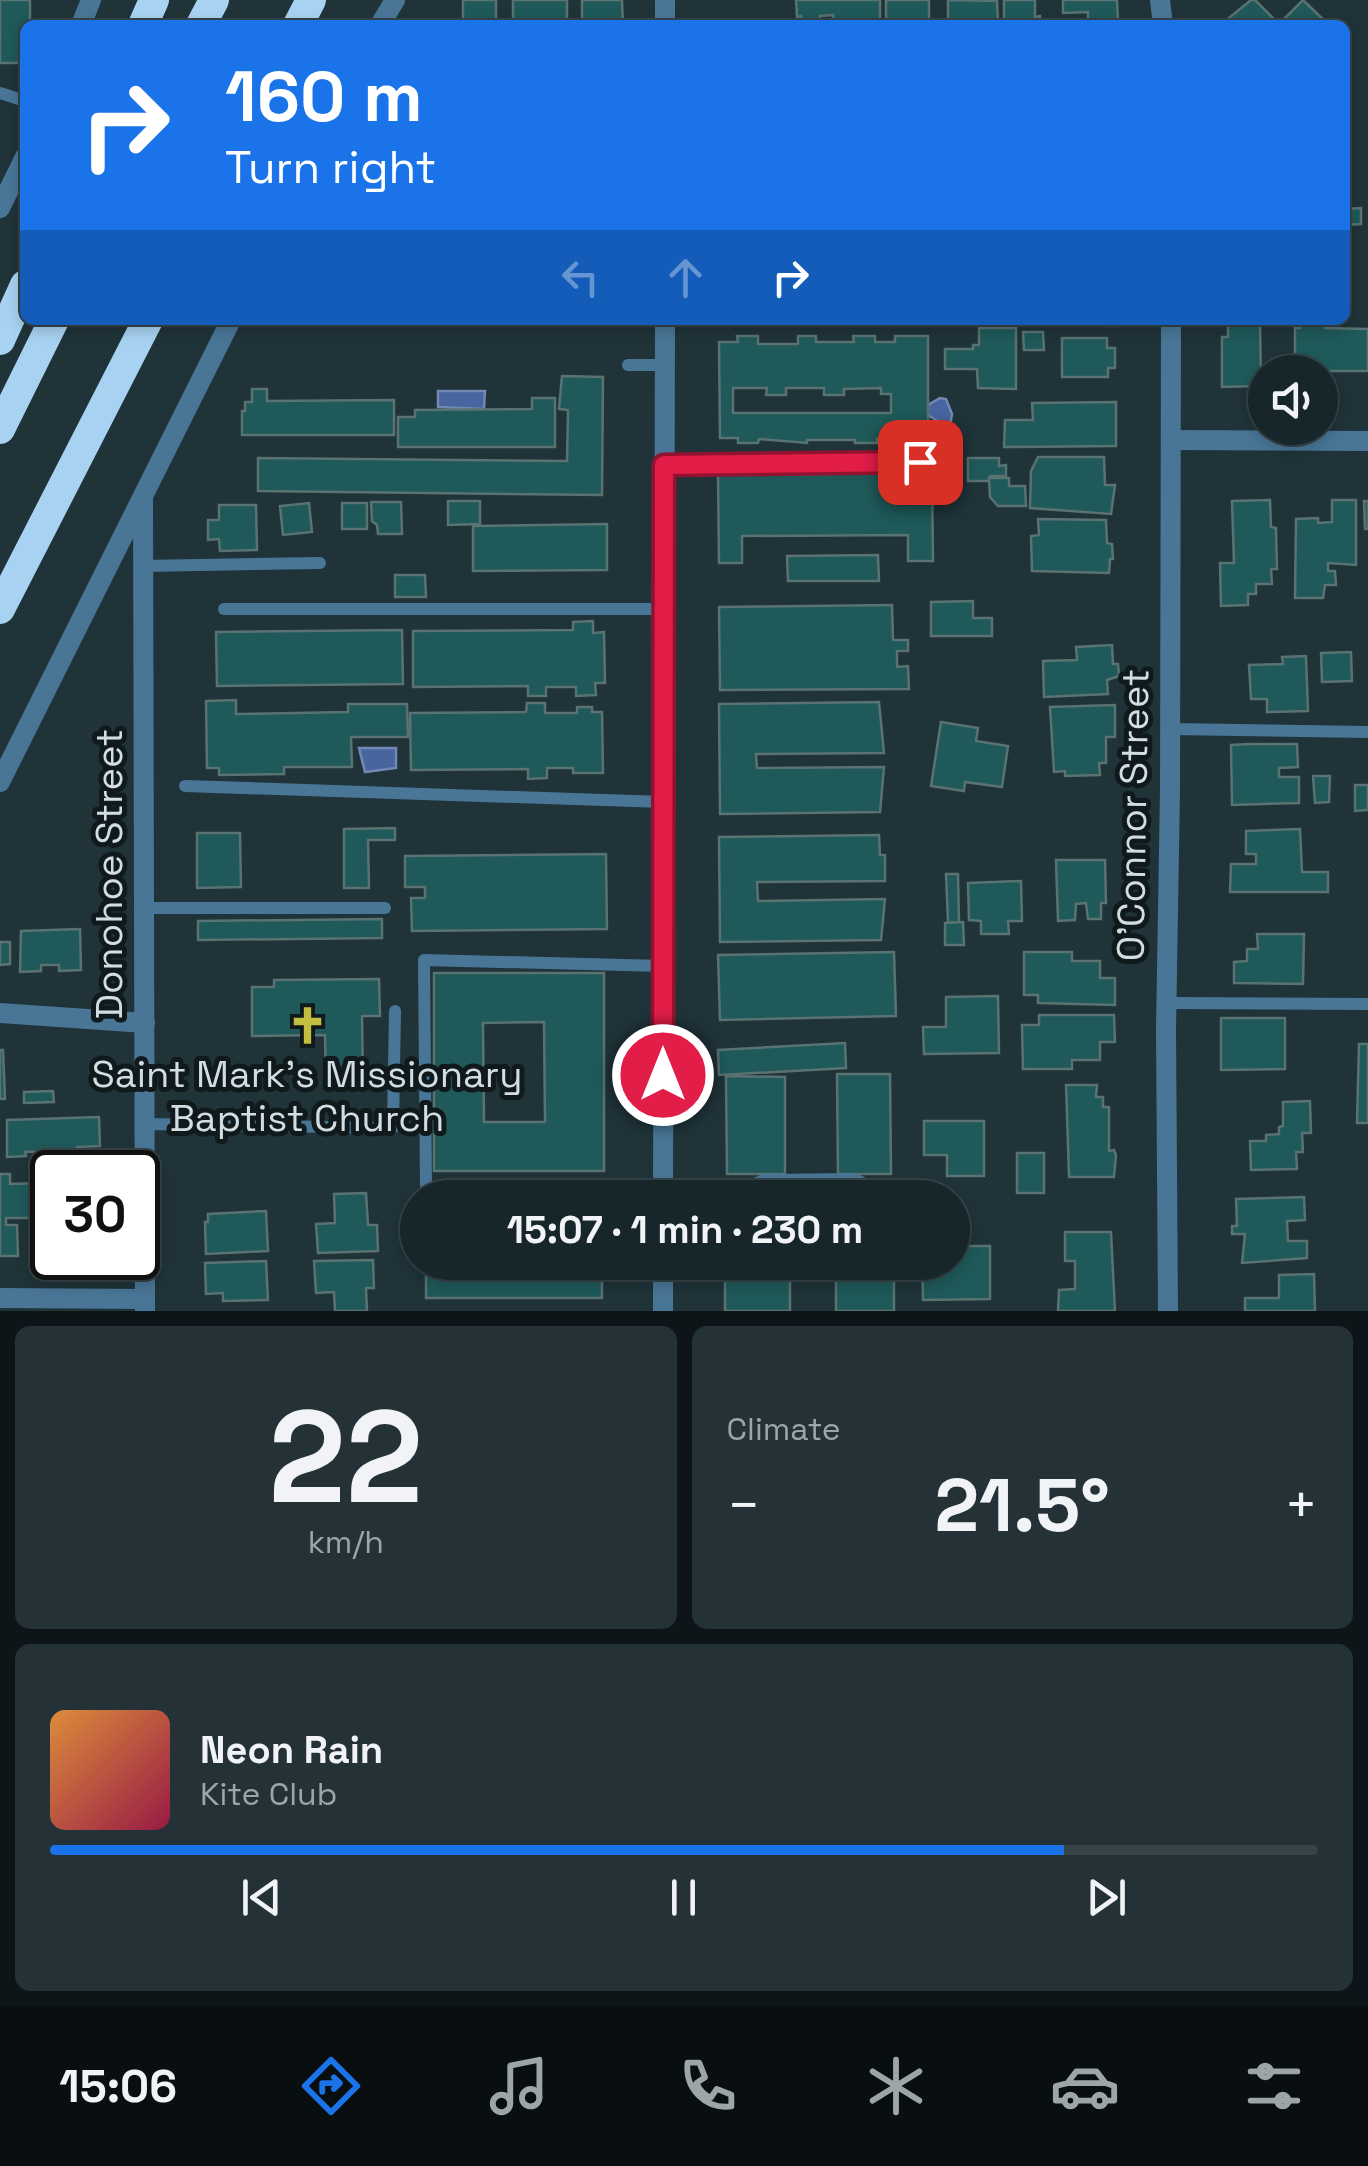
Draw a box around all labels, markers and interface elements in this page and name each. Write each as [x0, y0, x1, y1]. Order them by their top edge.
text: 160 m [225, 52, 423, 141]
icon: right [60, 60, 190, 190]
text: Turn right [225, 139, 436, 196]
icon: left [553, 250, 608, 305]
icon: ahead [658, 250, 713, 305]
icon: right [763, 250, 818, 305]
map controls [1248, 355, 1338, 445]
button: sound [1248, 355, 1338, 445]
pin [878, 420, 963, 505]
icon: arrive [893, 435, 948, 490]
street label: O'Connor Street [1106, 668, 1160, 962]
street label: Donohoe Street [85, 729, 133, 1019]
church icon: Saint Mark's Missionary Baptist Church [286, 1004, 328, 1046]
position arrow [611, 1023, 715, 1127]
place label: Saint Mark's Missionary Baptist Church [92, 1050, 522, 1142]
speed limit sign: 30 [30, 1150, 160, 1280]
text: 15:07 · 1 min · 230 m [507, 1206, 863, 1254]
text: 22 [269, 1374, 423, 1540]
text: Climate [727, 1409, 841, 1449]
text: 21.5° [935, 1457, 1110, 1553]
text: − [727, 1470, 761, 1540]
text: + [1284, 1470, 1318, 1540]
text: km/h [308, 1522, 384, 1562]
text: Neon Rain [200, 1726, 383, 1774]
text: Kite Club [200, 1774, 337, 1814]
icon: previous [234, 1870, 289, 1925]
icon: pause [656, 1870, 711, 1925]
icon: next [1079, 1870, 1134, 1925]
icon: directions [296, 2051, 366, 2121]
icon: music [484, 2051, 554, 2121]
icon: phone [673, 2051, 743, 2121]
icon: climate [861, 2051, 931, 2121]
icon: car [1050, 2051, 1120, 2121]
icon: filters [1239, 2051, 1309, 2121]
text: 15:06 [59, 2058, 177, 2115]

